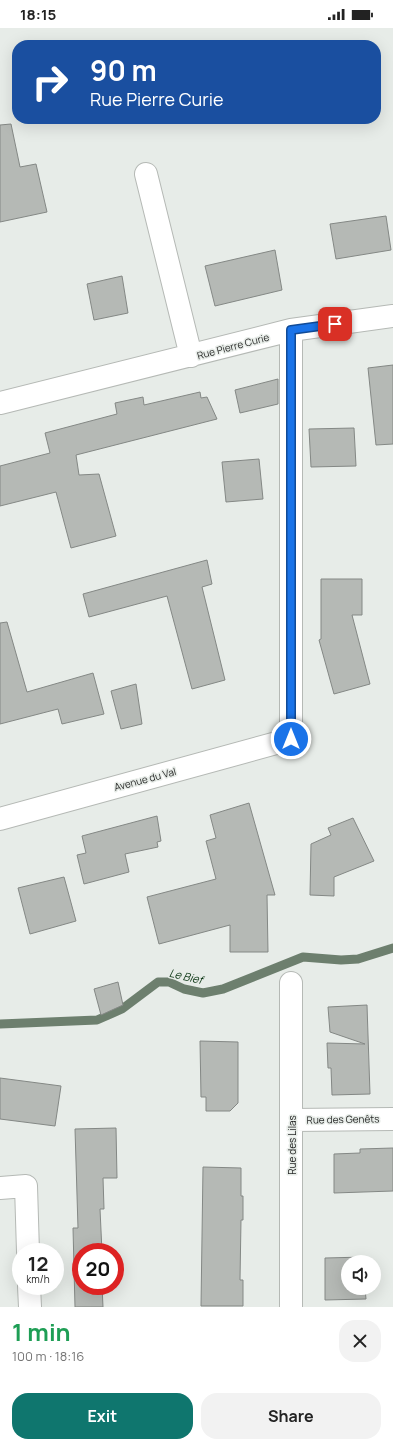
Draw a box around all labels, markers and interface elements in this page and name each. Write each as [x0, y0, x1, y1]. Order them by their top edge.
text: 18:15 [20, 4, 56, 25]
text: 90 m [90, 51, 157, 89]
icon: right [24, 56, 76, 108]
text: Rue Pierre Curie [90, 87, 223, 111]
pin [318, 307, 352, 341]
icon: arrive [324, 313, 346, 335]
street label: Rue Pierre Curie [195, 330, 271, 362]
position arrow [270, 718, 312, 760]
street label: Avenue du Val [112, 764, 178, 794]
water label: Le Bief [168, 965, 206, 988]
street label: Rue des Genêts [306, 1111, 380, 1127]
street label: Rue des Lilas [285, 1115, 299, 1175]
speed limit sign: 20 [72, 1243, 124, 1295]
text: 12 [28, 1250, 48, 1277]
map controls [341, 1255, 381, 1295]
button: sound [341, 1255, 381, 1295]
text: km/h [26, 1272, 50, 1286]
text: 1 min [12, 1315, 71, 1348]
button: close [339, 1320, 381, 1362]
text: 100 m · 18:16 [12, 1347, 84, 1365]
button: Exit [12, 1393, 193, 1439]
button: Share [201, 1393, 381, 1439]

